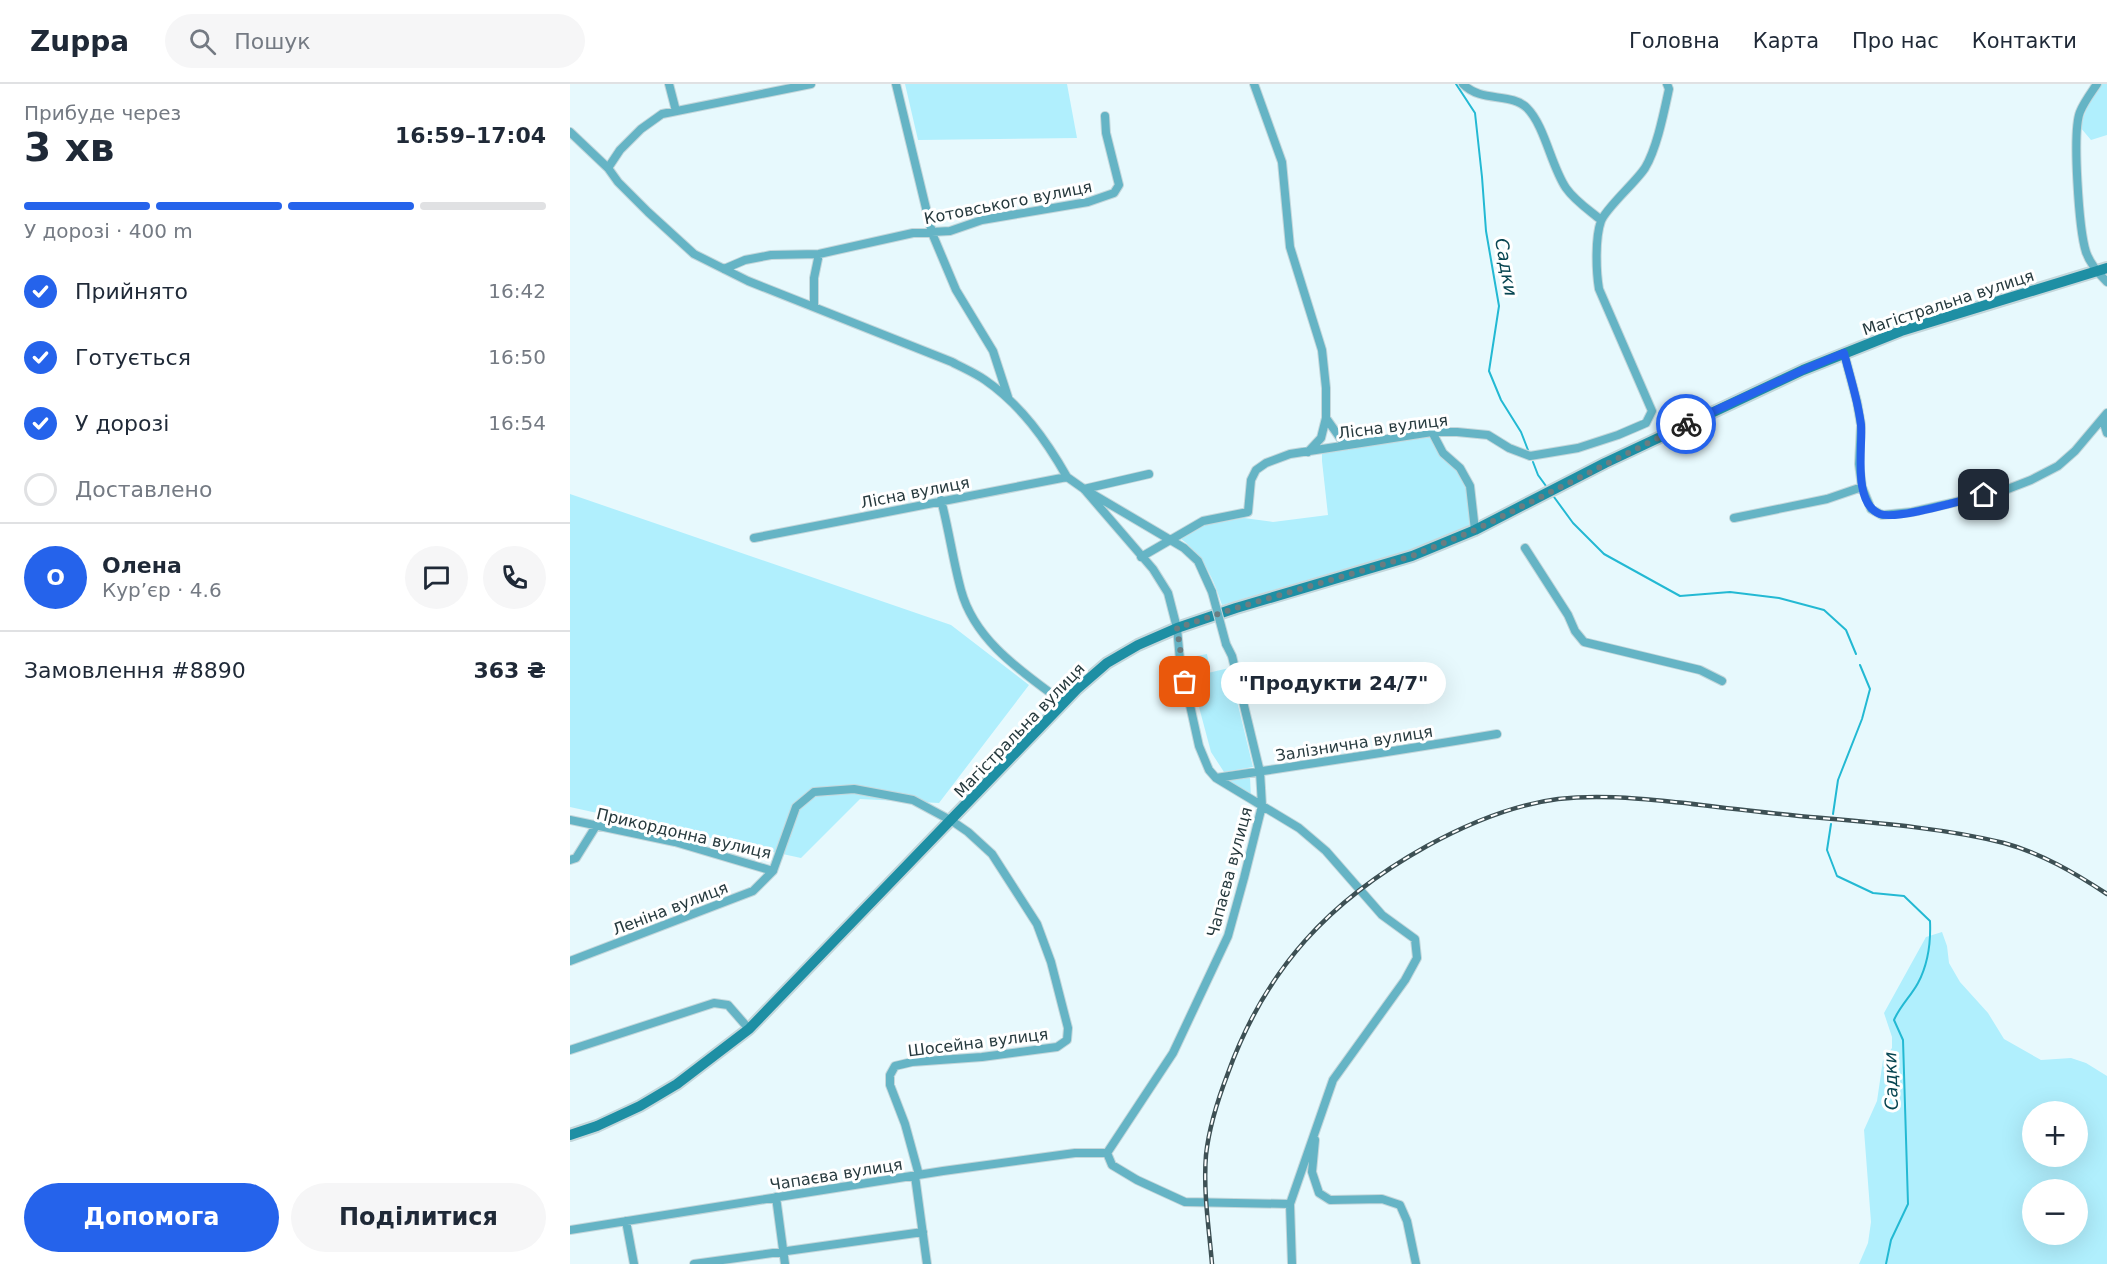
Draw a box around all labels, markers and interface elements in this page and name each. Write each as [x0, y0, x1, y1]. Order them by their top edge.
search box [165, 14, 585, 68]
text: Zuppa [30, 25, 129, 58]
icon: search [186, 25, 219, 58]
text: Пошук [234, 29, 311, 54]
text: Головна [1629, 29, 1720, 53]
text: Карта [1753, 29, 1819, 53]
text: Про нас [1852, 29, 1939, 53]
text: Контакти [1972, 29, 2077, 53]
text: Прибуде через [24, 101, 181, 125]
text: 16:59–17:04 [395, 123, 546, 148]
text: 3 хв [24, 125, 115, 170]
street label: Котовського вулиця [923, 177, 1094, 228]
text: У дорозі · 400 m [24, 219, 193, 243]
water label: Садки [1491, 236, 1522, 298]
street label: Магістральна вулиця [1860, 266, 2036, 339]
icon: check [24, 275, 57, 308]
text: Прийнято [75, 279, 188, 304]
text: 16:42 [488, 279, 546, 303]
icon: check [24, 341, 57, 374]
text: Готується [75, 345, 191, 370]
text: 16:50 [488, 345, 546, 369]
courier [1656, 394, 1716, 454]
icon: check [24, 407, 57, 440]
icon: bike [1670, 408, 1703, 441]
street label: Лісна вулиця [1337, 410, 1449, 443]
text: У дорозі [75, 411, 169, 436]
text: 16:54 [488, 411, 546, 435]
pin [1958, 469, 2009, 520]
street label: Лісна вулиця [859, 473, 971, 512]
text: Доставлено [75, 477, 212, 502]
icon: home [1967, 478, 2000, 511]
button: chat [405, 546, 468, 609]
button: phone [483, 546, 546, 609]
text: Олена [102, 553, 182, 578]
text: О [46, 565, 65, 590]
text: Кур’єр · 4.6 [102, 578, 222, 602]
pin [1159, 656, 1210, 707]
text: Замовлення #8890 [24, 658, 246, 683]
text: 363 ₴ [474, 658, 546, 683]
street label: Магістральна вулиця [950, 659, 1089, 802]
callout: "Продукти 24/7" [1221, 661, 1446, 703]
icon: bag [1168, 665, 1201, 698]
text: "Продукти 24/7" [1238, 671, 1429, 695]
street label: Залізнична вулиця [1274, 722, 1434, 765]
street label: Прикордонна вулиця [595, 804, 773, 863]
street label: Чапаєва вулиця [1203, 805, 1256, 939]
street label: Леніна вулиця [610, 878, 731, 939]
street label: Шосейна вулиця [907, 1024, 1049, 1061]
water label: Садки [1879, 1051, 1902, 1111]
map controls [2022, 1101, 2088, 1245]
button: + [2022, 1101, 2088, 1167]
street label: Чапаєва вулиця [768, 1155, 904, 1194]
button: − [2022, 1179, 2088, 1245]
button: Допомога [24, 1183, 279, 1252]
button: Поділитися [291, 1183, 546, 1252]

